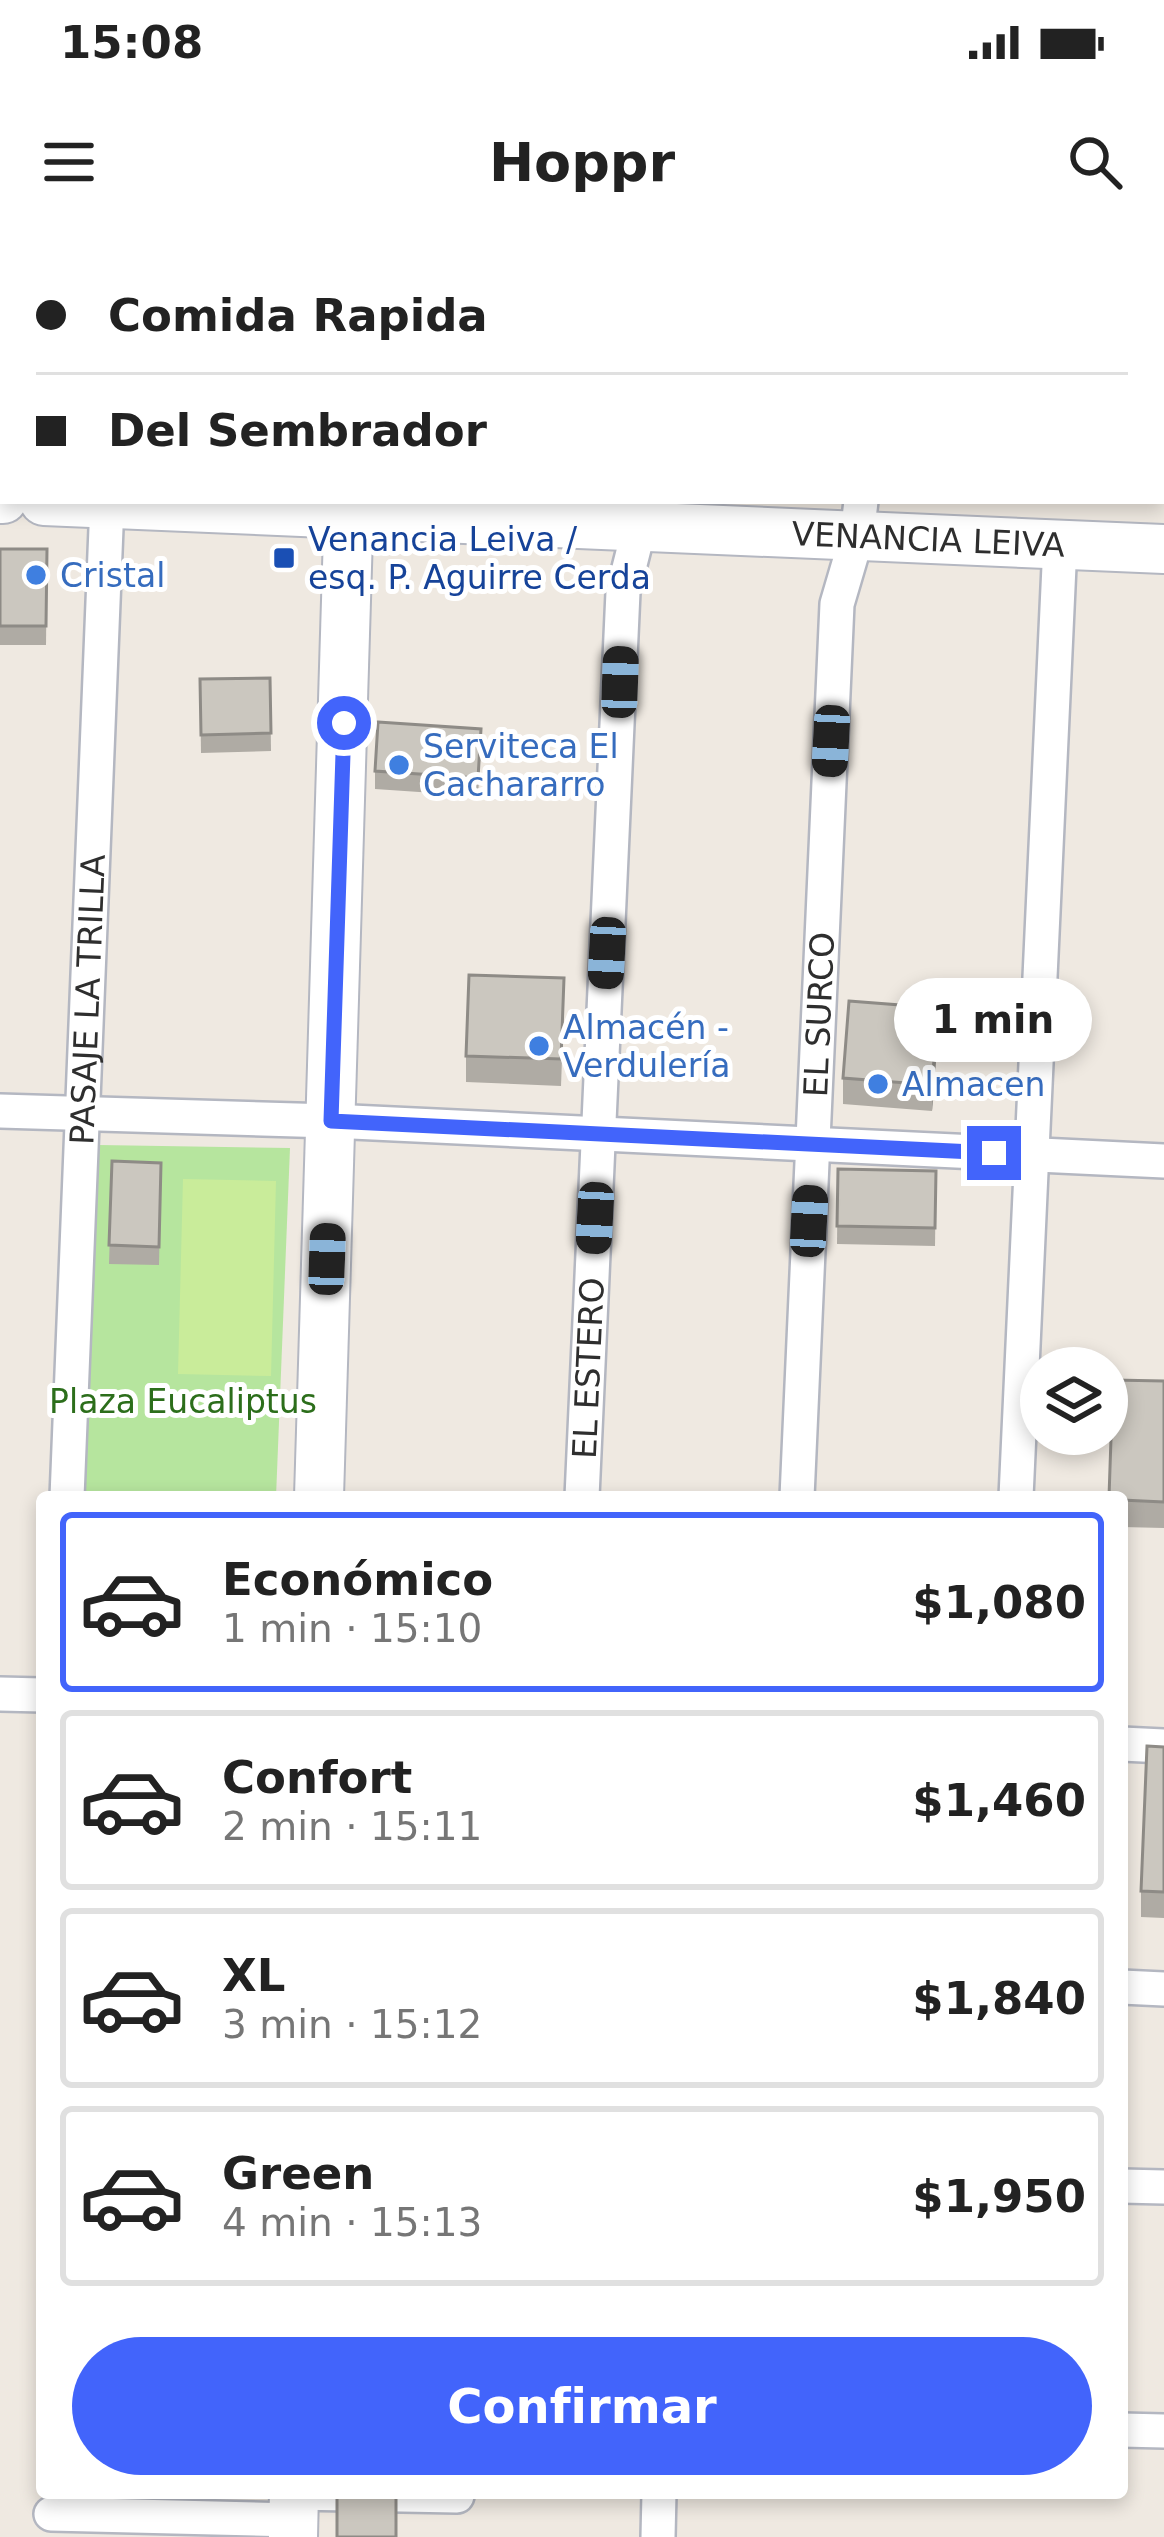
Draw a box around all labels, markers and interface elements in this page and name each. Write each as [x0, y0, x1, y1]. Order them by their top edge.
text: 15:08 [60, 16, 203, 69]
icon: menu [36, 129, 102, 195]
icon: search [1062, 129, 1128, 195]
text: Hoppr [489, 131, 675, 194]
text: Comida Rapida [108, 289, 488, 342]
text: Del Sembrador [108, 404, 487, 457]
street label: VENANCIA LEIVA [791, 514, 1066, 565]
place label: Venancia Leiva / esq. P. Aguirre Cerda [308, 520, 651, 597]
marker: Venancia Leiva / esq. P. Aguirre Cerda [271, 545, 297, 571]
place label: Cristal [60, 556, 165, 595]
marker: Cristal [23, 562, 49, 588]
car [601, 645, 639, 719]
route start [317, 696, 371, 750]
car [811, 704, 851, 778]
place label: Serviteca El Cachararro [423, 727, 619, 804]
marker: Serviteca El Cachararro [386, 752, 412, 778]
street label: PASAJE LA TRILLA [62, 853, 113, 1145]
car [587, 916, 627, 990]
street label: EL SURCO [796, 931, 842, 1098]
callout: 1 min [895, 979, 1093, 1063]
text: 1 min [932, 997, 1054, 1042]
place label: Almacén - Verdulería [563, 1008, 731, 1085]
marker: Almacén - Verdulería [526, 1033, 552, 1059]
place label: Almacen [902, 1065, 1045, 1104]
marker: Almacen [865, 1071, 891, 1097]
route end [967, 1126, 1021, 1180]
car [575, 1181, 615, 1255]
car [789, 1184, 829, 1258]
car [308, 1222, 346, 1296]
street label: EL ESTERO [565, 1277, 612, 1460]
map controls [1020, 1347, 1128, 1455]
button: layers [1020, 1347, 1128, 1455]
park label: Plaza Eucaliptus [49, 1382, 317, 1421]
icon: car [78, 1548, 186, 1656]
text: Económico [222, 1553, 493, 1606]
text: $1,080 [912, 1576, 1086, 1629]
text: 1 min · 15:10 [222, 1606, 482, 1651]
icon: car [78, 1746, 186, 1854]
text: Confort [222, 1751, 412, 1804]
text: $1,460 [912, 1774, 1086, 1827]
text: 2 min · 15:11 [222, 1804, 482, 1849]
icon: car [78, 1944, 186, 2052]
text: XL [222, 1949, 285, 2002]
text: $1,840 [912, 1972, 1086, 2025]
text: 3 min · 15:12 [222, 2002, 482, 2047]
icon: car [78, 2142, 186, 2250]
text: Green [222, 2147, 374, 2200]
text: $1,950 [912, 2170, 1086, 2223]
text: 4 min · 15:13 [222, 2200, 482, 2245]
button: Confirmar [72, 2337, 1092, 2475]

